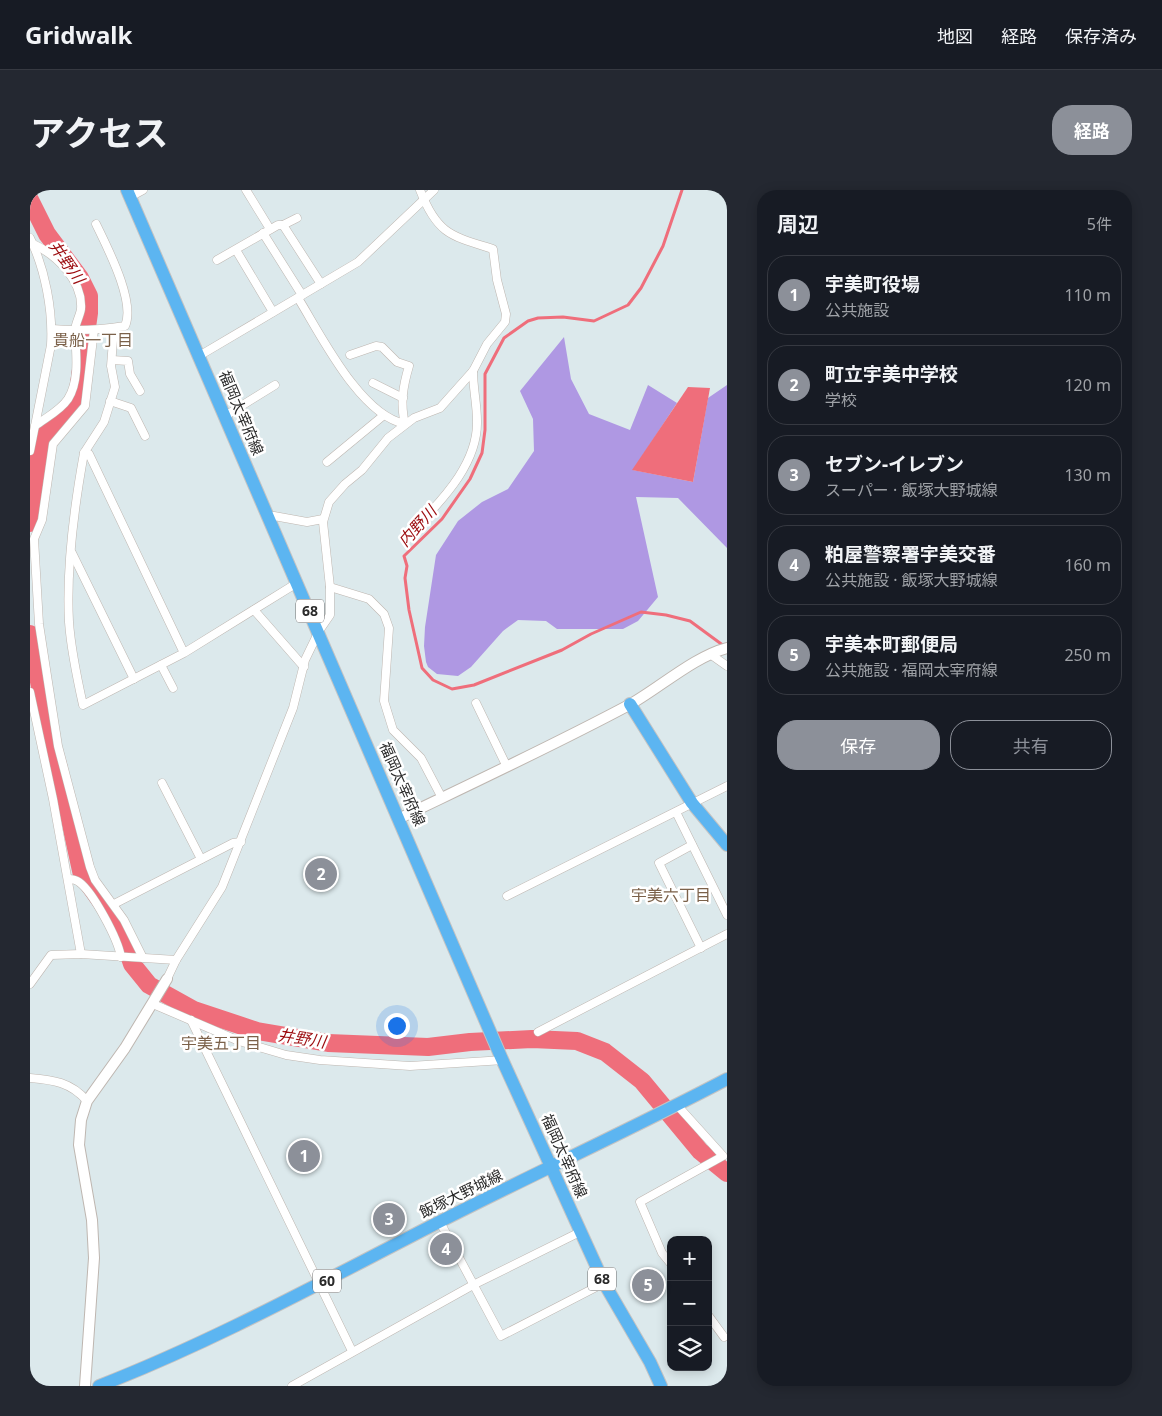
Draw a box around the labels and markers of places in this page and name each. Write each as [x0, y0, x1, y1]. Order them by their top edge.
pin: 2 [305, 855, 337, 893]
pin: 1 [288, 1137, 320, 1175]
pin: 3 [373, 1200, 405, 1238]
pin: 4 [430, 1230, 462, 1268]
pin: 5 [632, 1266, 664, 1304]

